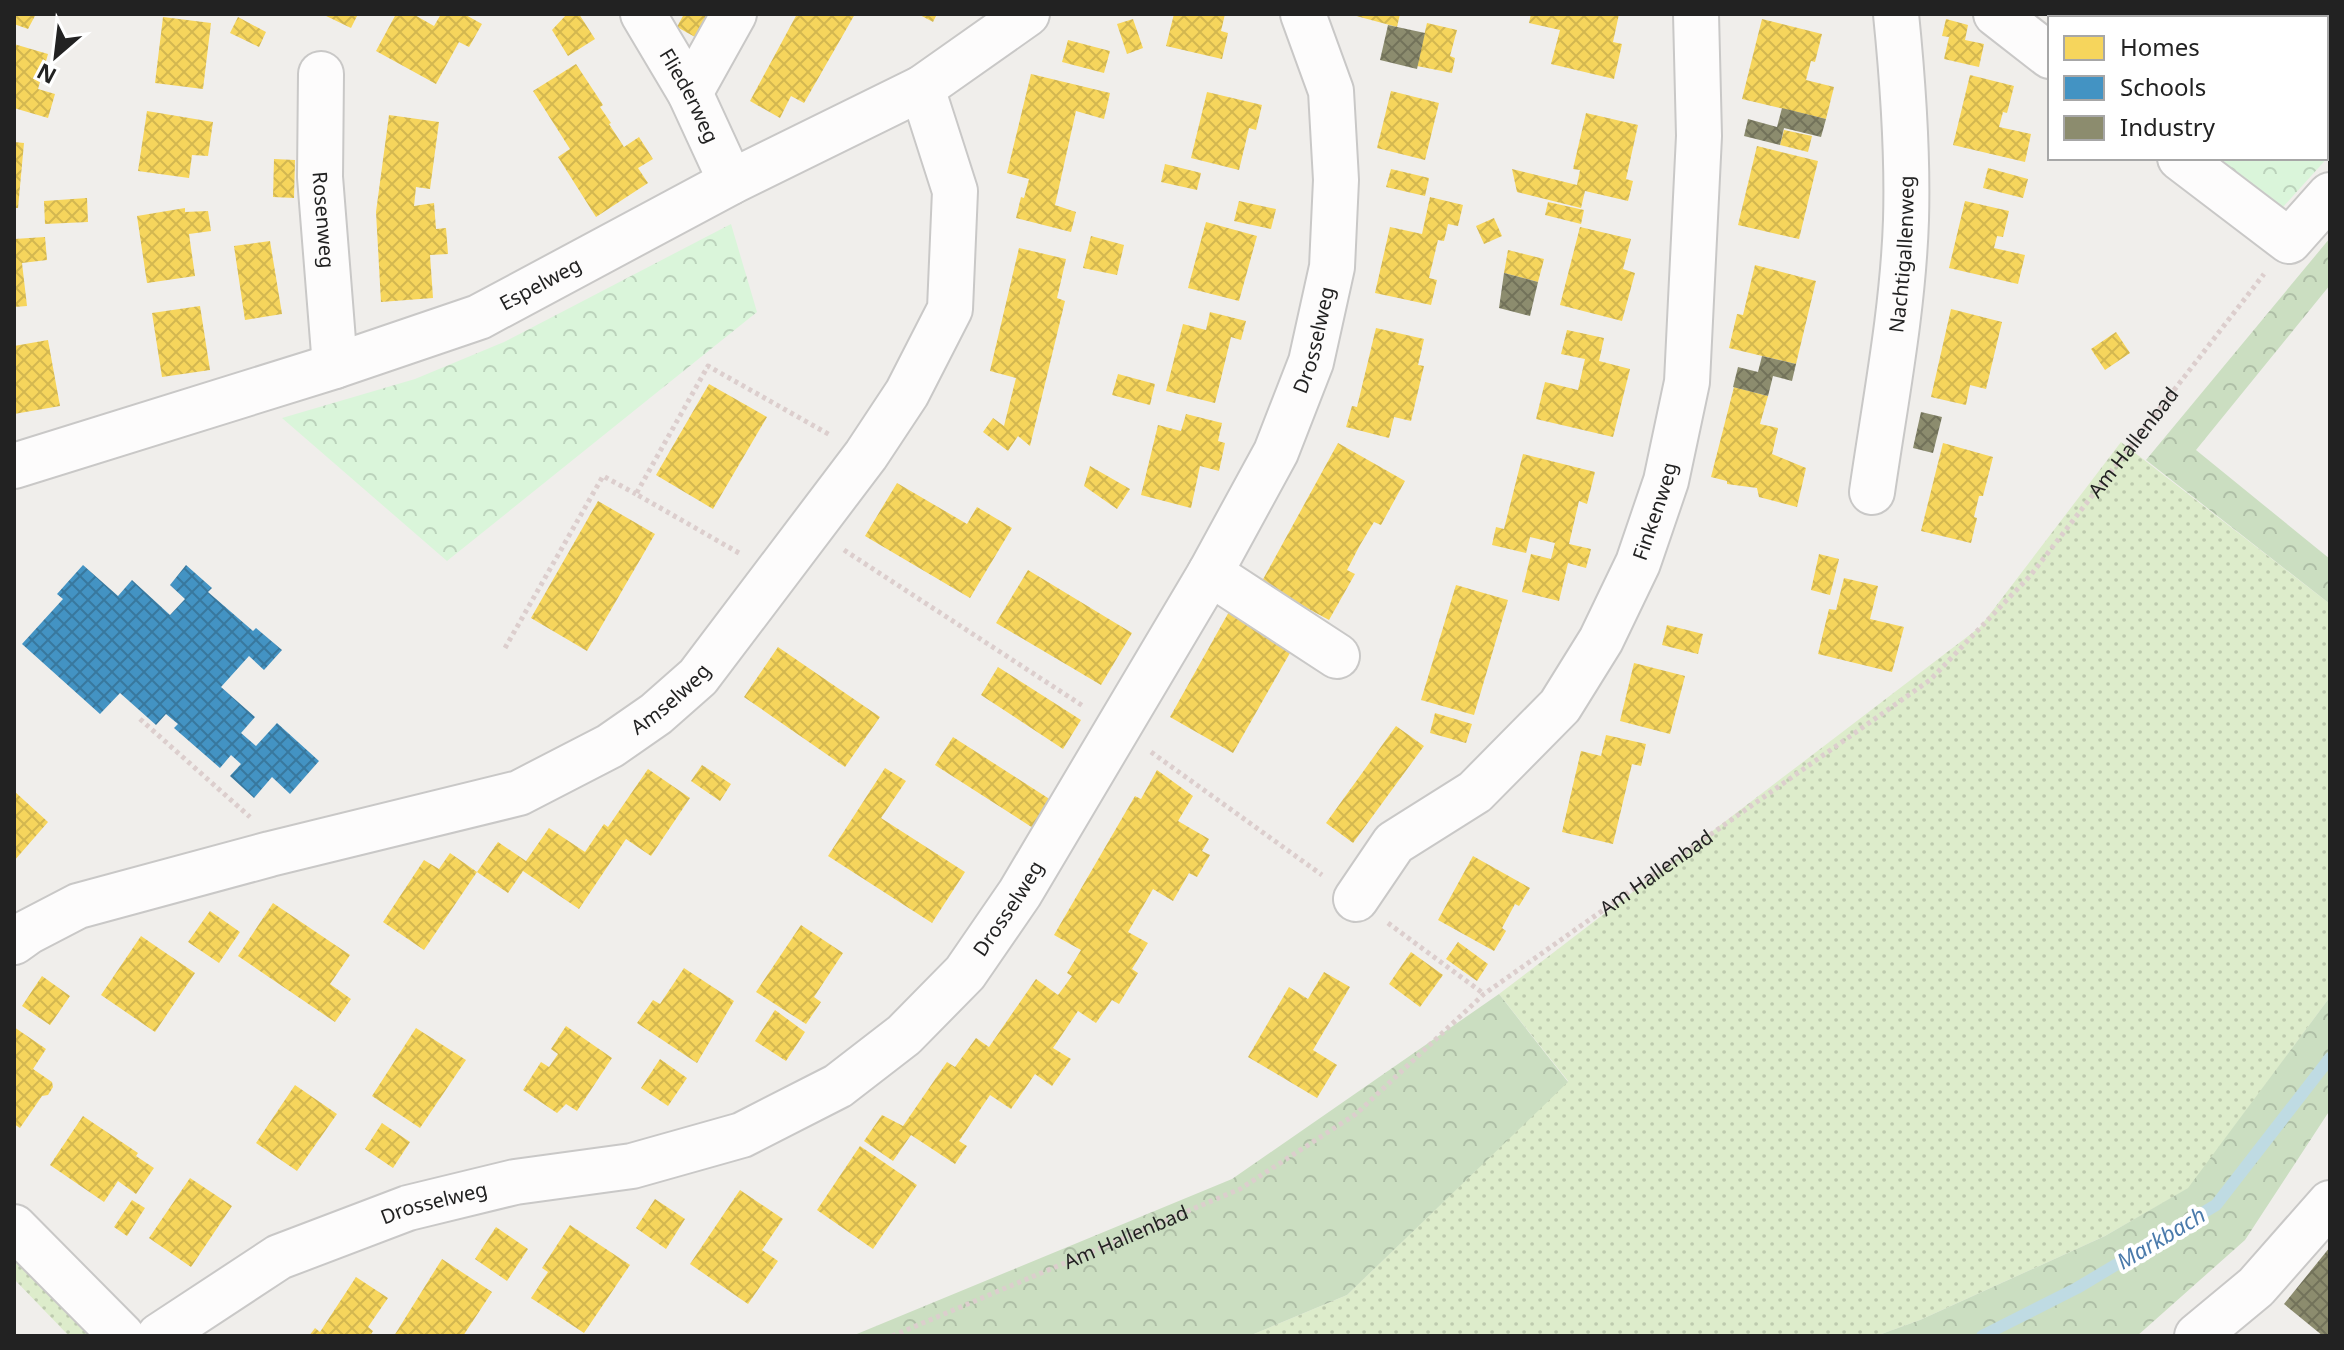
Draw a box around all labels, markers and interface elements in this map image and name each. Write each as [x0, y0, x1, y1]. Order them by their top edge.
north arrow [16, 16, 96, 96]
legend [2048, 16, 2328, 160]
text: Homes [2120, 30, 2200, 63]
street label: Fliederweg [654, 43, 725, 147]
text: N [31, 57, 61, 92]
text: Schools [2120, 70, 2206, 103]
text: Industry [2120, 110, 2216, 143]
street label: Rosenweg [307, 170, 341, 269]
street label: Nachtigallenweg [1882, 175, 1919, 334]
street label: Espelweg [495, 251, 586, 317]
street label: Drosselweg [1286, 284, 1340, 397]
street label: Am Hallenbad [2082, 381, 2184, 503]
street label: Finkenweg [1626, 460, 1683, 564]
street label: Amselweg [625, 658, 716, 741]
street label: Am Hallenbad [1594, 823, 1718, 922]
street label: Drosselweg [966, 855, 1049, 961]
street label: Drosselweg [376, 1175, 490, 1230]
street label: Am Hallenbad [1059, 1198, 1192, 1275]
water label: Markbach [2111, 1199, 2210, 1275]

